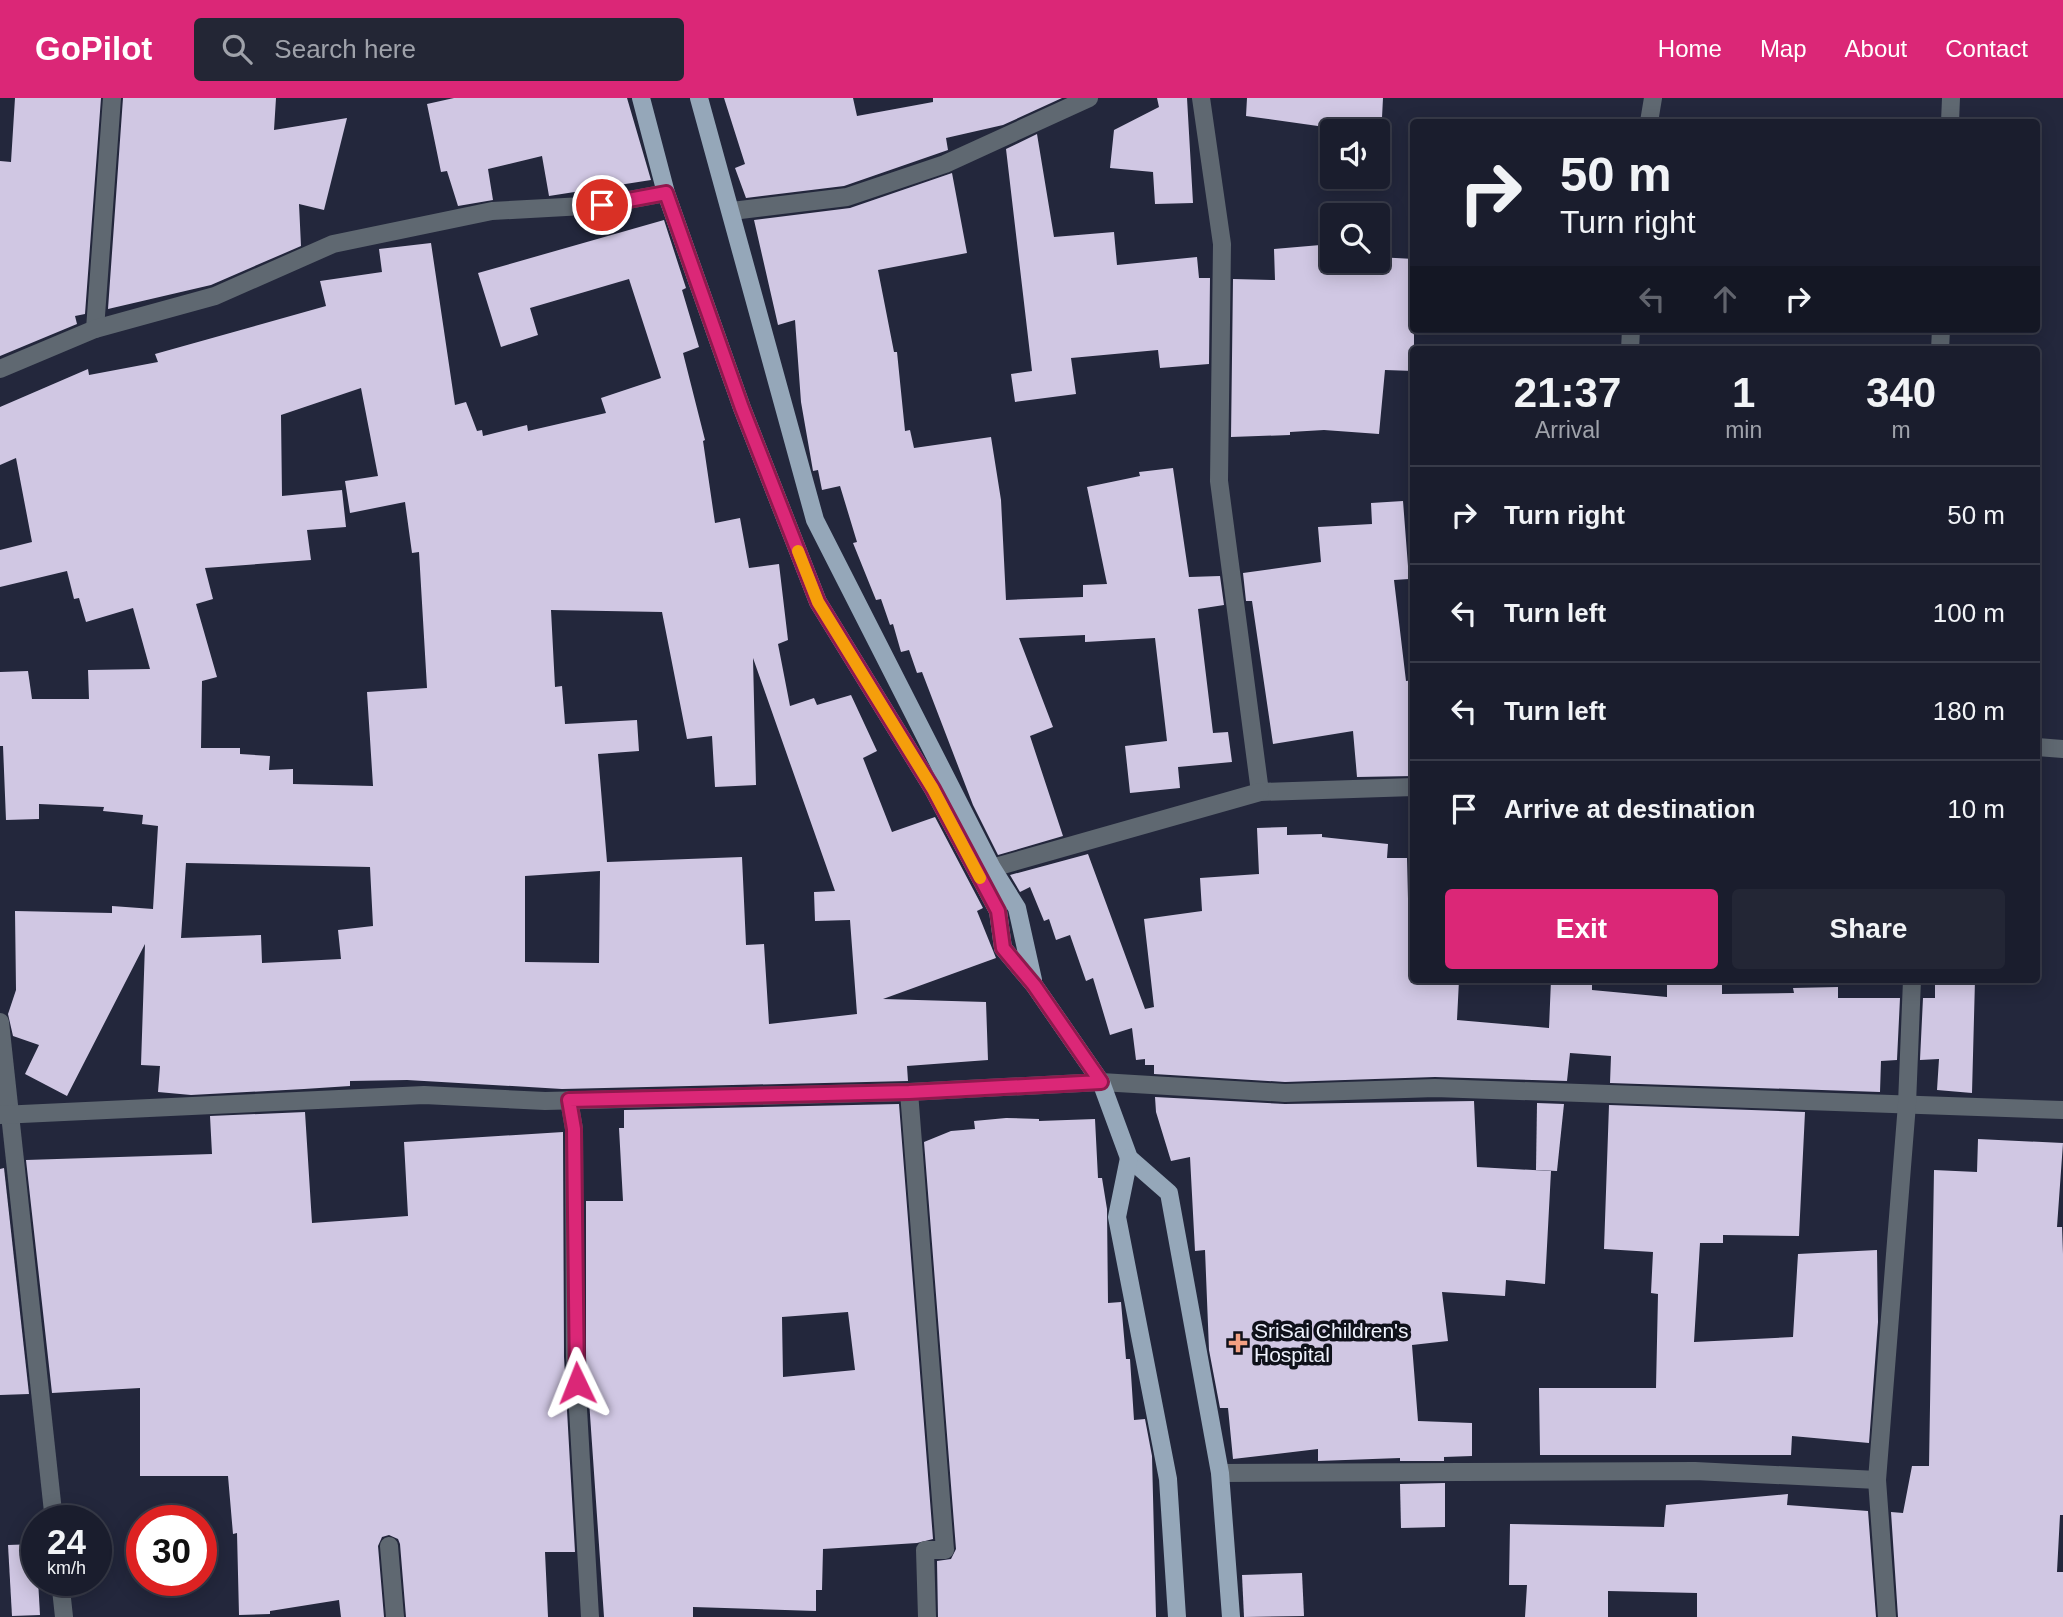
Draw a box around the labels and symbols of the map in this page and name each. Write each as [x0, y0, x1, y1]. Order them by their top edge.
pin [572, 175, 632, 235]
place label: SriSai Children's Hospital [1254, 1319, 1409, 1366]
marker: SriSai Children's Hospital [1228, 1333, 1248, 1353]
position arrow [540, 1346, 614, 1420]
speed limit sign: 30 [126, 1505, 217, 1596]

